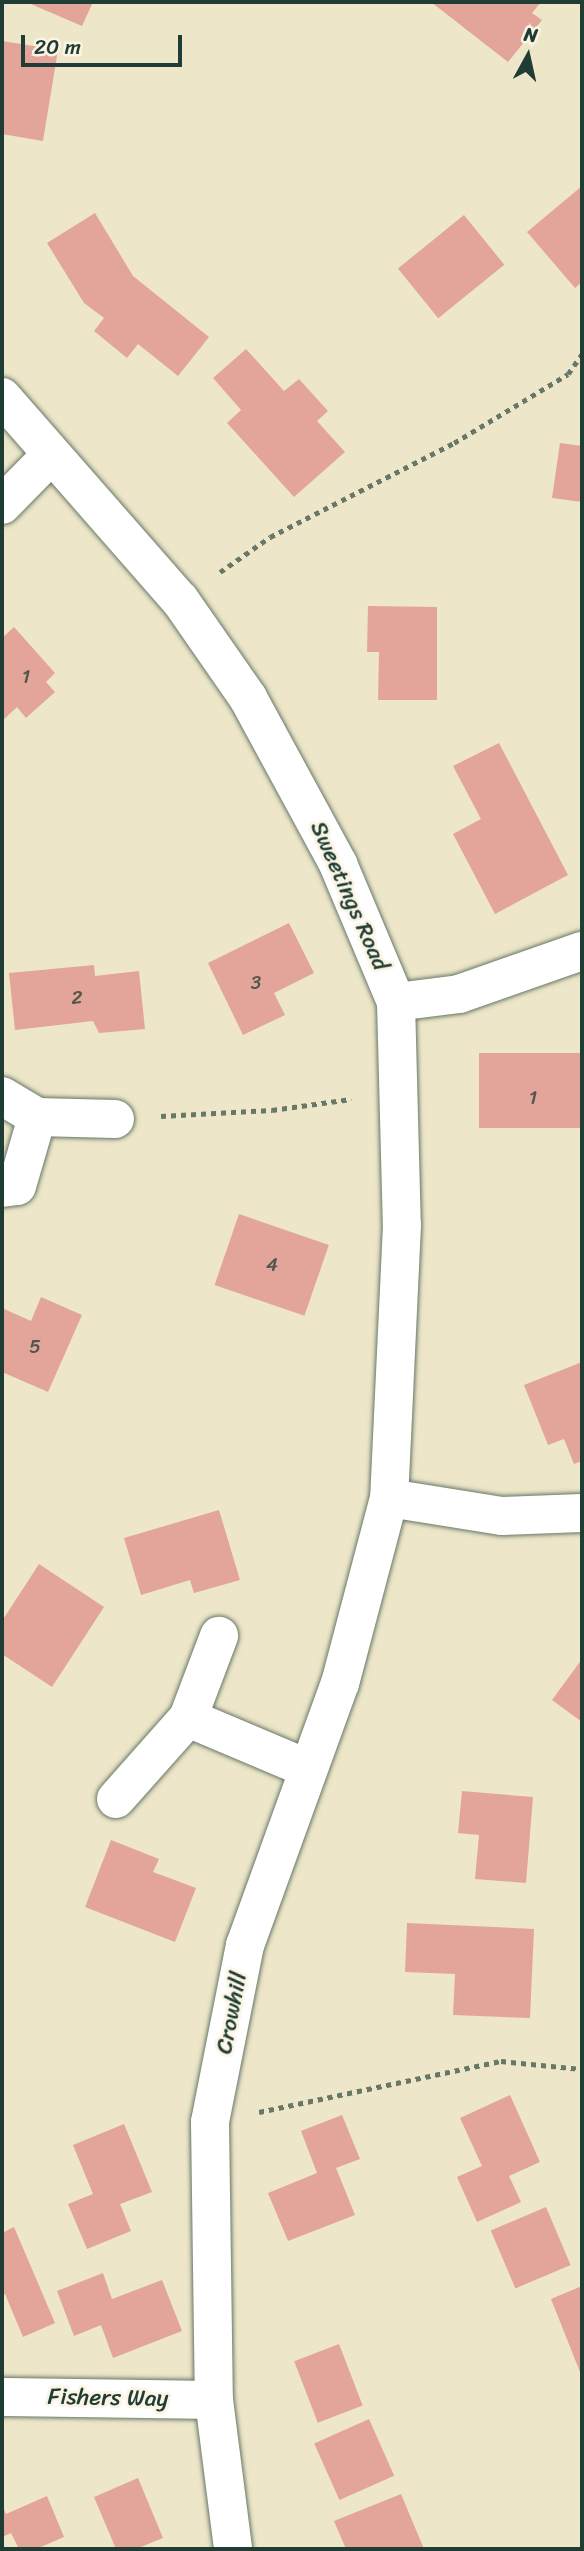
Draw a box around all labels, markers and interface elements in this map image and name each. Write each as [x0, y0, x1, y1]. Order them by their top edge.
text: N [522, 17, 540, 52]
scale bar [24, 21, 186, 65]
north arrow [493, 21, 563, 91]
text: 20 m [34, 28, 81, 66]
house number: 1 [22, 666, 30, 688]
street label: Sweetings Road [304, 817, 394, 975]
house number: 3 [251, 972, 261, 994]
house number: 2 [72, 987, 82, 1009]
house number: 1 [529, 1087, 537, 1109]
house number: 4 [266, 1254, 278, 1276]
house number: 5 [29, 1336, 41, 1358]
street label: Crowhill [211, 1970, 253, 2056]
street label: Fishers Way [47, 2383, 169, 2413]

